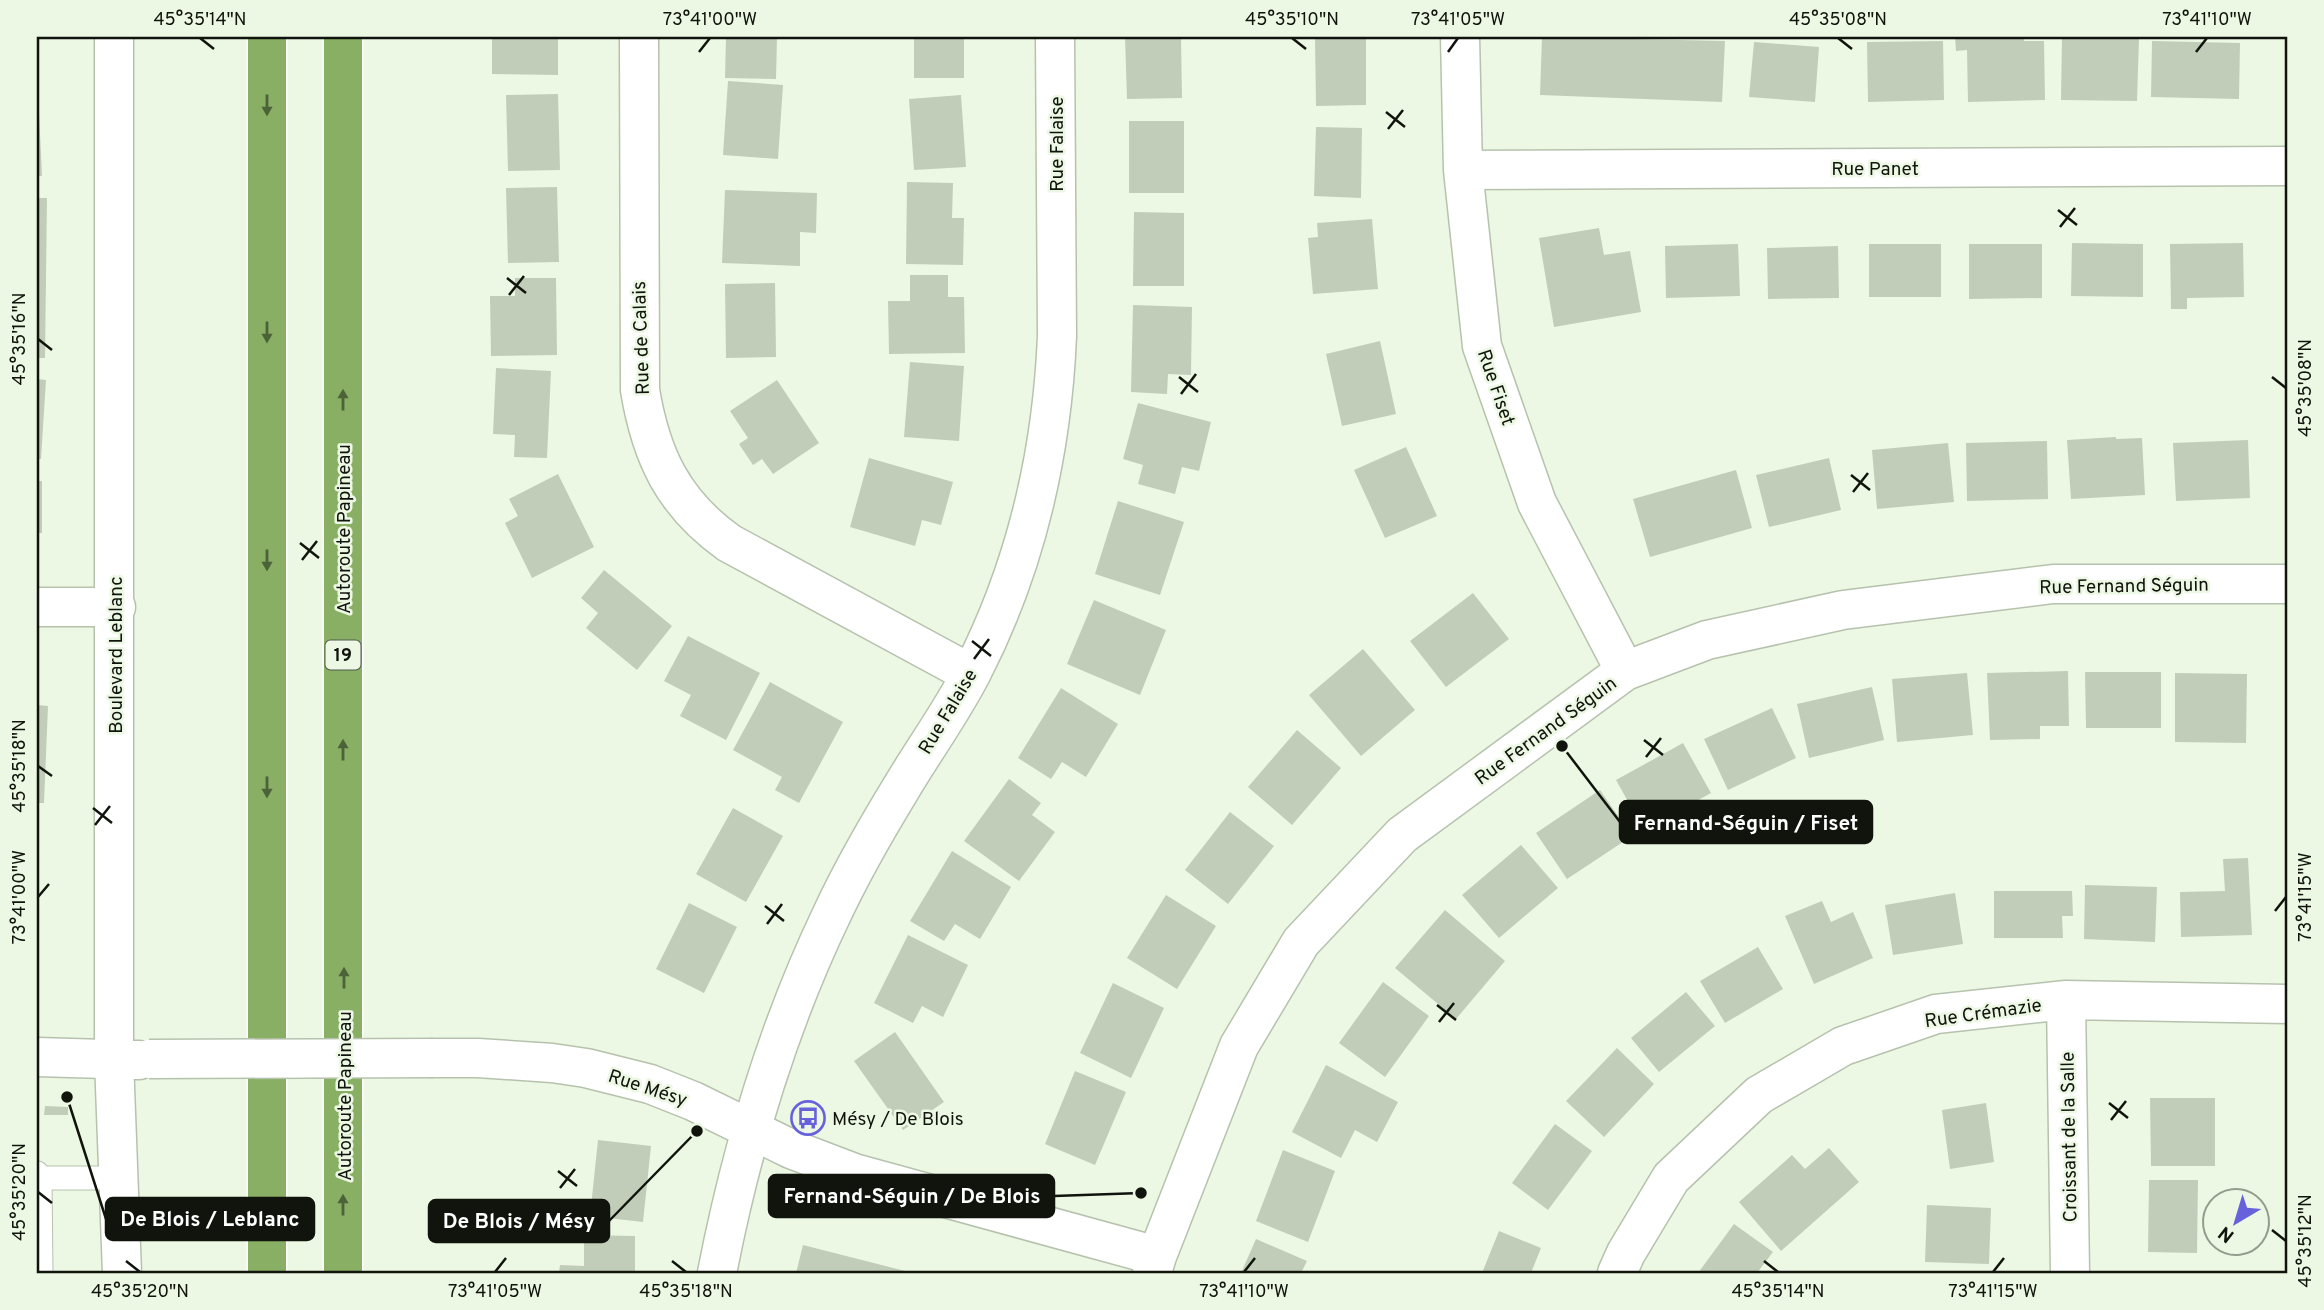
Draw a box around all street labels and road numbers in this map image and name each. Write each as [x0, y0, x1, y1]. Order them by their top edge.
street label: Rue Falaise [1046, 96, 1070, 192]
street label: Rue Panet [1831, 158, 1919, 182]
street label: Rue de Calais [628, 281, 656, 395]
street label: Rue Fiset [1471, 346, 1519, 429]
street label: Autoroute Papineau [333, 444, 357, 614]
street label: Rue Fernand Séguin [2039, 574, 2209, 600]
street label: Boulevard Leblanc [105, 576, 129, 734]
road number: 19 [326, 640, 360, 670]
street label: Rue Falaise [914, 665, 984, 759]
street label: Rue Fernand Séguin [1470, 672, 1622, 791]
street label: Rue Crémazie [1923, 994, 2043, 1034]
street label: Autoroute Papineau [334, 1011, 358, 1181]
street label: Croissant de la Salle [2057, 1051, 2083, 1223]
street label: Rue Mésy [605, 1065, 690, 1113]

